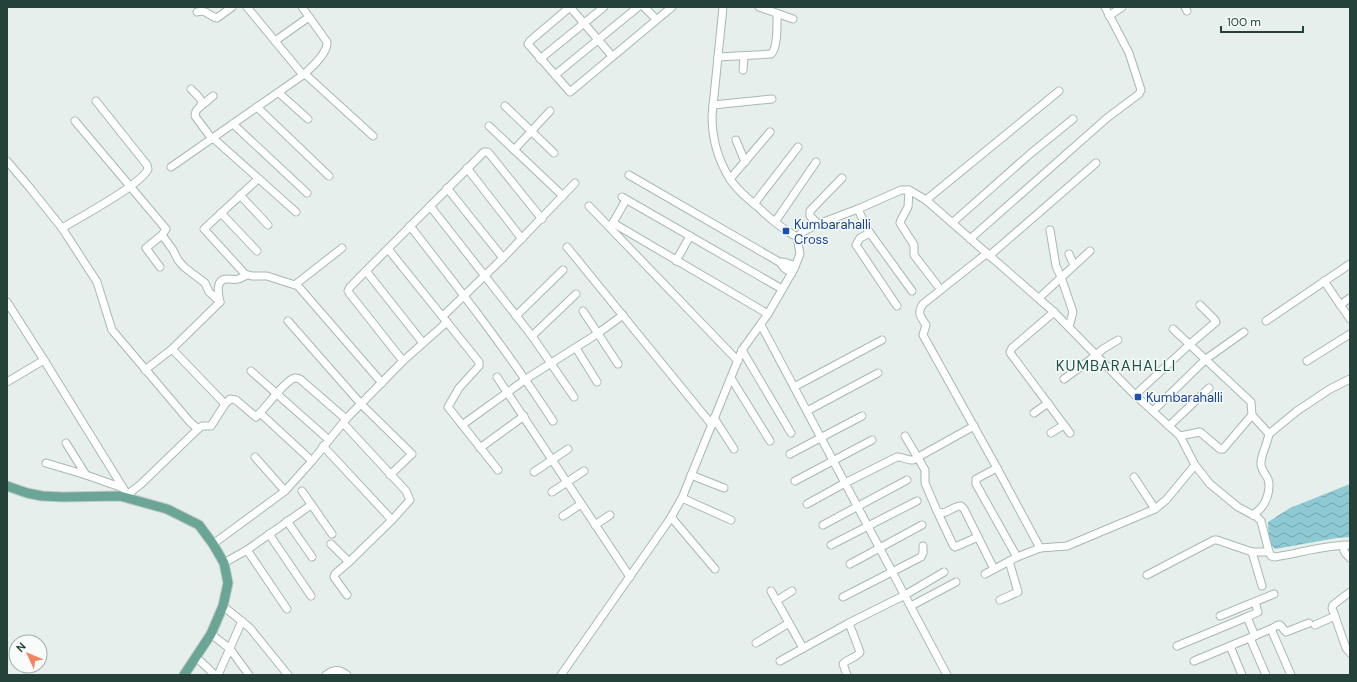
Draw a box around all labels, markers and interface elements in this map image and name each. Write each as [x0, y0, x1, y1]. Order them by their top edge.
scale bar [1221, 8, 1303, 34]
text: 100 m [1227, 14, 1261, 30]
place label: Kumbarahalli Cross [794, 216, 871, 248]
marker: Kumbarahalli Cross [781, 226, 791, 236]
district label: KUMBARAHALLI [1056, 356, 1176, 376]
place label: Kumbarahalli [1146, 389, 1223, 406]
marker: Kumbarahalli [1133, 392, 1143, 402]
north arrow [8, 634, 48, 674]
text: N [13, 639, 29, 655]

